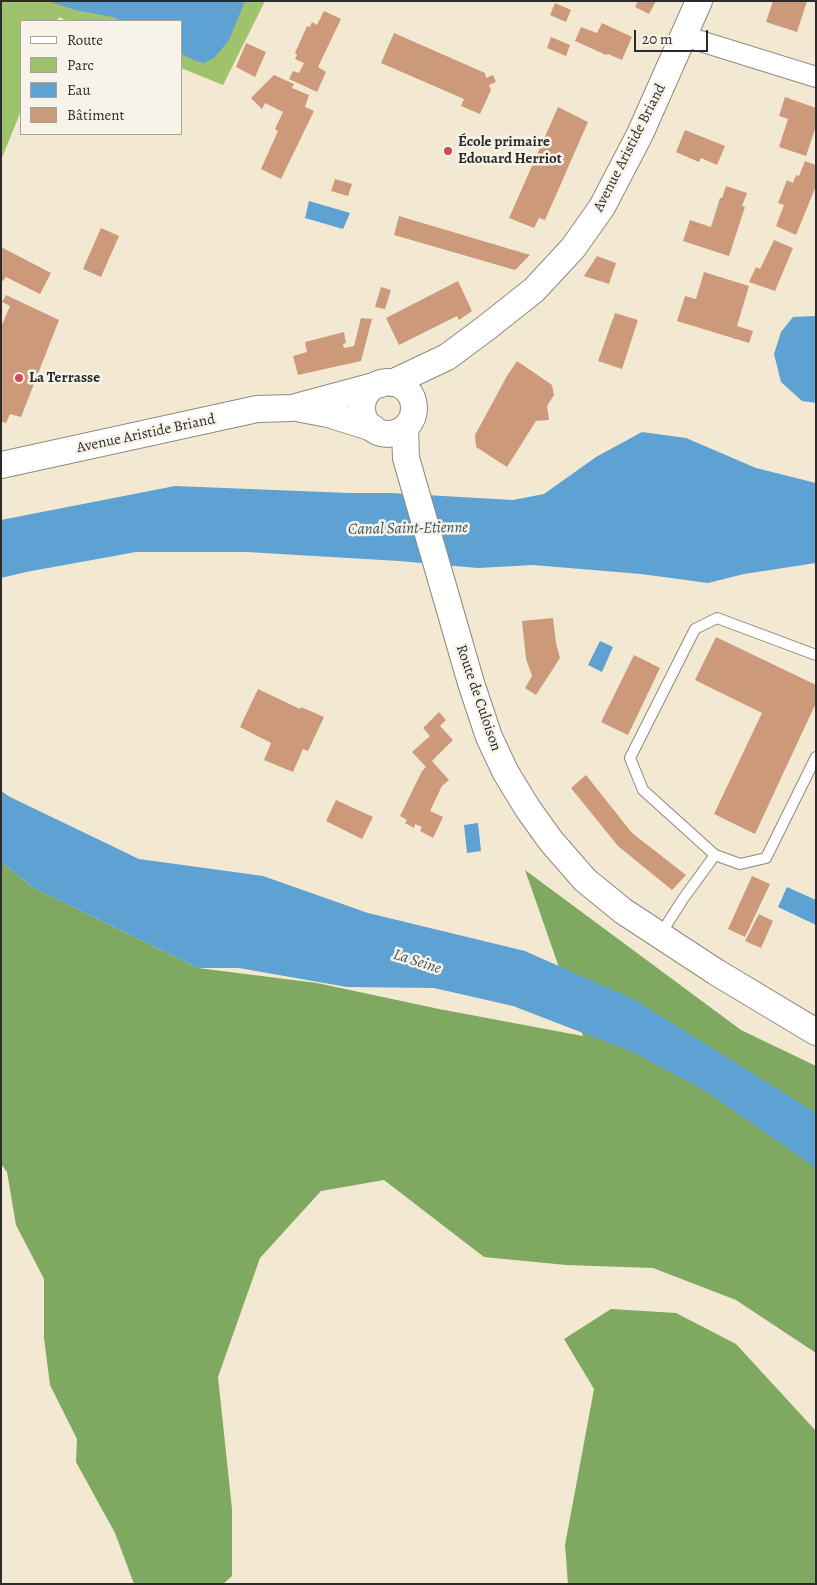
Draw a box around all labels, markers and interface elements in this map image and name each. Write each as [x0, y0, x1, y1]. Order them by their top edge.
legend [20, 20, 182, 135]
scale bar [637, 20, 711, 52]
text: 20 m [642, 29, 673, 49]
text: Route [67, 30, 103, 50]
text: Parc [67, 55, 94, 75]
text: Eau [67, 80, 91, 100]
street label: Avenue Aristide Briand [590, 81, 670, 215]
text: Bâtiment [67, 105, 125, 125]
place label: École primaire Edouard Herriot [458, 133, 562, 168]
marker: École primaire Edouard Herriot [442, 145, 454, 157]
place label: La Terrasse [29, 369, 100, 387]
marker: La Terrasse [13, 372, 25, 384]
street label: Avenue Aristide Briand [75, 411, 217, 457]
water label: Canal Saint-Etienne [348, 518, 468, 540]
street label: Route de Culoison [451, 642, 505, 754]
water label: La Seine [391, 945, 443, 979]

